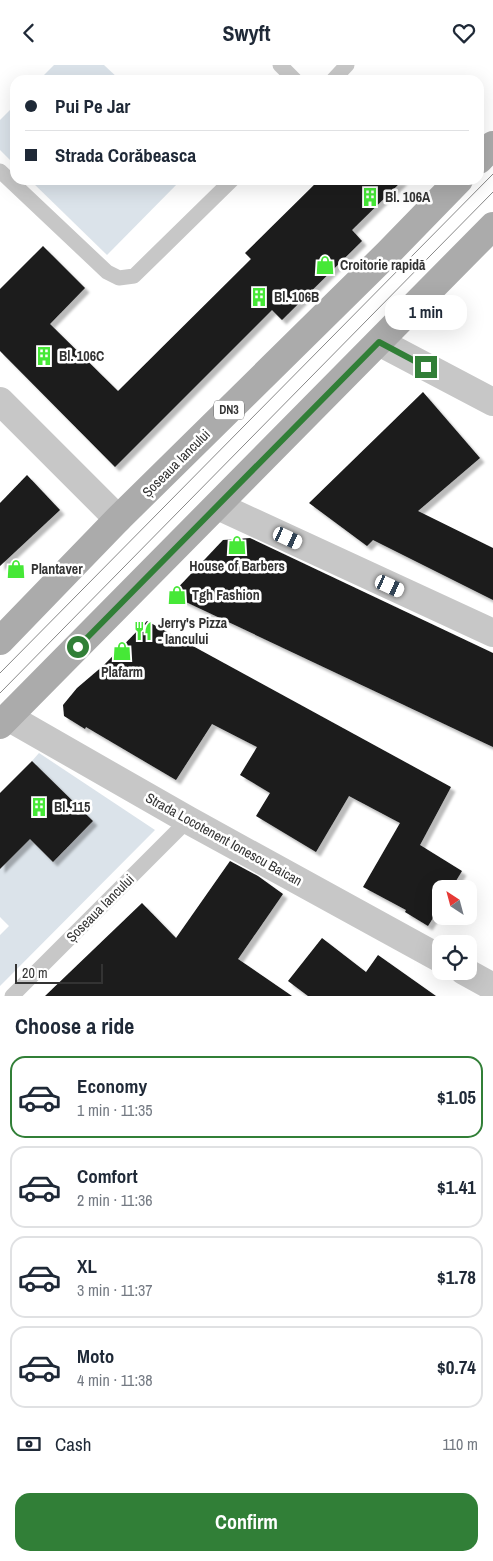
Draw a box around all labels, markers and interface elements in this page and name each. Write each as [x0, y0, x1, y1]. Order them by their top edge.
text: Swyft [222, 18, 271, 48]
icon: back [15, 19, 43, 47]
icon: heart [450, 19, 478, 47]
text: Pui Pe Jar [55, 93, 130, 119]
text: Strada Corăbeasca [55, 142, 196, 168]
building icon: Bl. 106A [359, 186, 381, 208]
place label: Bl. 106A [385, 188, 431, 206]
shop icon: Croitorie rapidă [314, 254, 336, 276]
place label: Croitorie rapidă [340, 256, 426, 274]
building icon: Bl. 106B [248, 286, 270, 308]
place label: Bl. 106B [274, 288, 319, 306]
callout: 1 min [385, 295, 467, 329]
text: 1 min [409, 301, 443, 323]
building icon: Bl. 106C [33, 345, 55, 367]
place label: Bl. 106C [59, 347, 104, 365]
route end [415, 356, 437, 378]
road number: DN3 [214, 401, 244, 419]
street label: Șoseaua Iancului [138, 425, 214, 501]
car [271, 525, 304, 551]
shop icon: House of Barbers [226, 534, 248, 556]
place label: House of Barbers [189, 557, 285, 575]
shop icon: Plantaver [5, 558, 27, 580]
place label: Plantaver [31, 560, 83, 578]
car [373, 573, 406, 599]
shop icon: Tgh Fashion [166, 584, 188, 606]
place label: Tgh Fashion [192, 586, 260, 604]
place label: Jerry's Pizza - Iancului [158, 614, 228, 648]
restaurant icon: Jerry's Pizza - Iancului [132, 620, 154, 642]
route start [67, 636, 89, 658]
shop icon: Plafarm [111, 640, 133, 662]
place label: Plafarm [101, 663, 143, 681]
street label: Strada Locotenent Ionescu Baican [143, 788, 305, 890]
building icon: Bl. 115 [28, 796, 50, 818]
place label: Bl. 115 [54, 798, 91, 816]
street label: Șoseaua Iancului [62, 870, 138, 946]
north arrow [432, 880, 478, 925]
map controls [432, 880, 477, 980]
button: locate [432, 935, 477, 980]
scale bar [15, 961, 102, 984]
text: 20 m [22, 964, 48, 982]
text: Choose a ride [15, 1011, 134, 1041]
text: Economy [77, 1073, 147, 1099]
icon: car [17, 1075, 62, 1120]
text: $1.05 [437, 1084, 476, 1110]
text: 1 min · 11:35 [77, 1099, 153, 1121]
text: Comfort [77, 1163, 138, 1189]
icon: car [17, 1165, 62, 1210]
text: $1.41 [437, 1174, 476, 1200]
text: 2 min · 11:36 [77, 1189, 153, 1211]
text: XL [77, 1253, 97, 1279]
icon: car [17, 1255, 62, 1300]
text: $1.78 [437, 1264, 476, 1290]
text: 3 min · 11:37 [77, 1279, 153, 1301]
text: Moto [77, 1343, 114, 1369]
icon: car [17, 1345, 62, 1390]
text: $0.74 [437, 1354, 476, 1380]
text: 4 min · 11:38 [77, 1369, 153, 1391]
icon: cash [15, 1430, 43, 1458]
text: Cash [55, 1431, 91, 1457]
text: 110 m [442, 1433, 478, 1455]
button: Confirm [15, 1493, 478, 1551]

